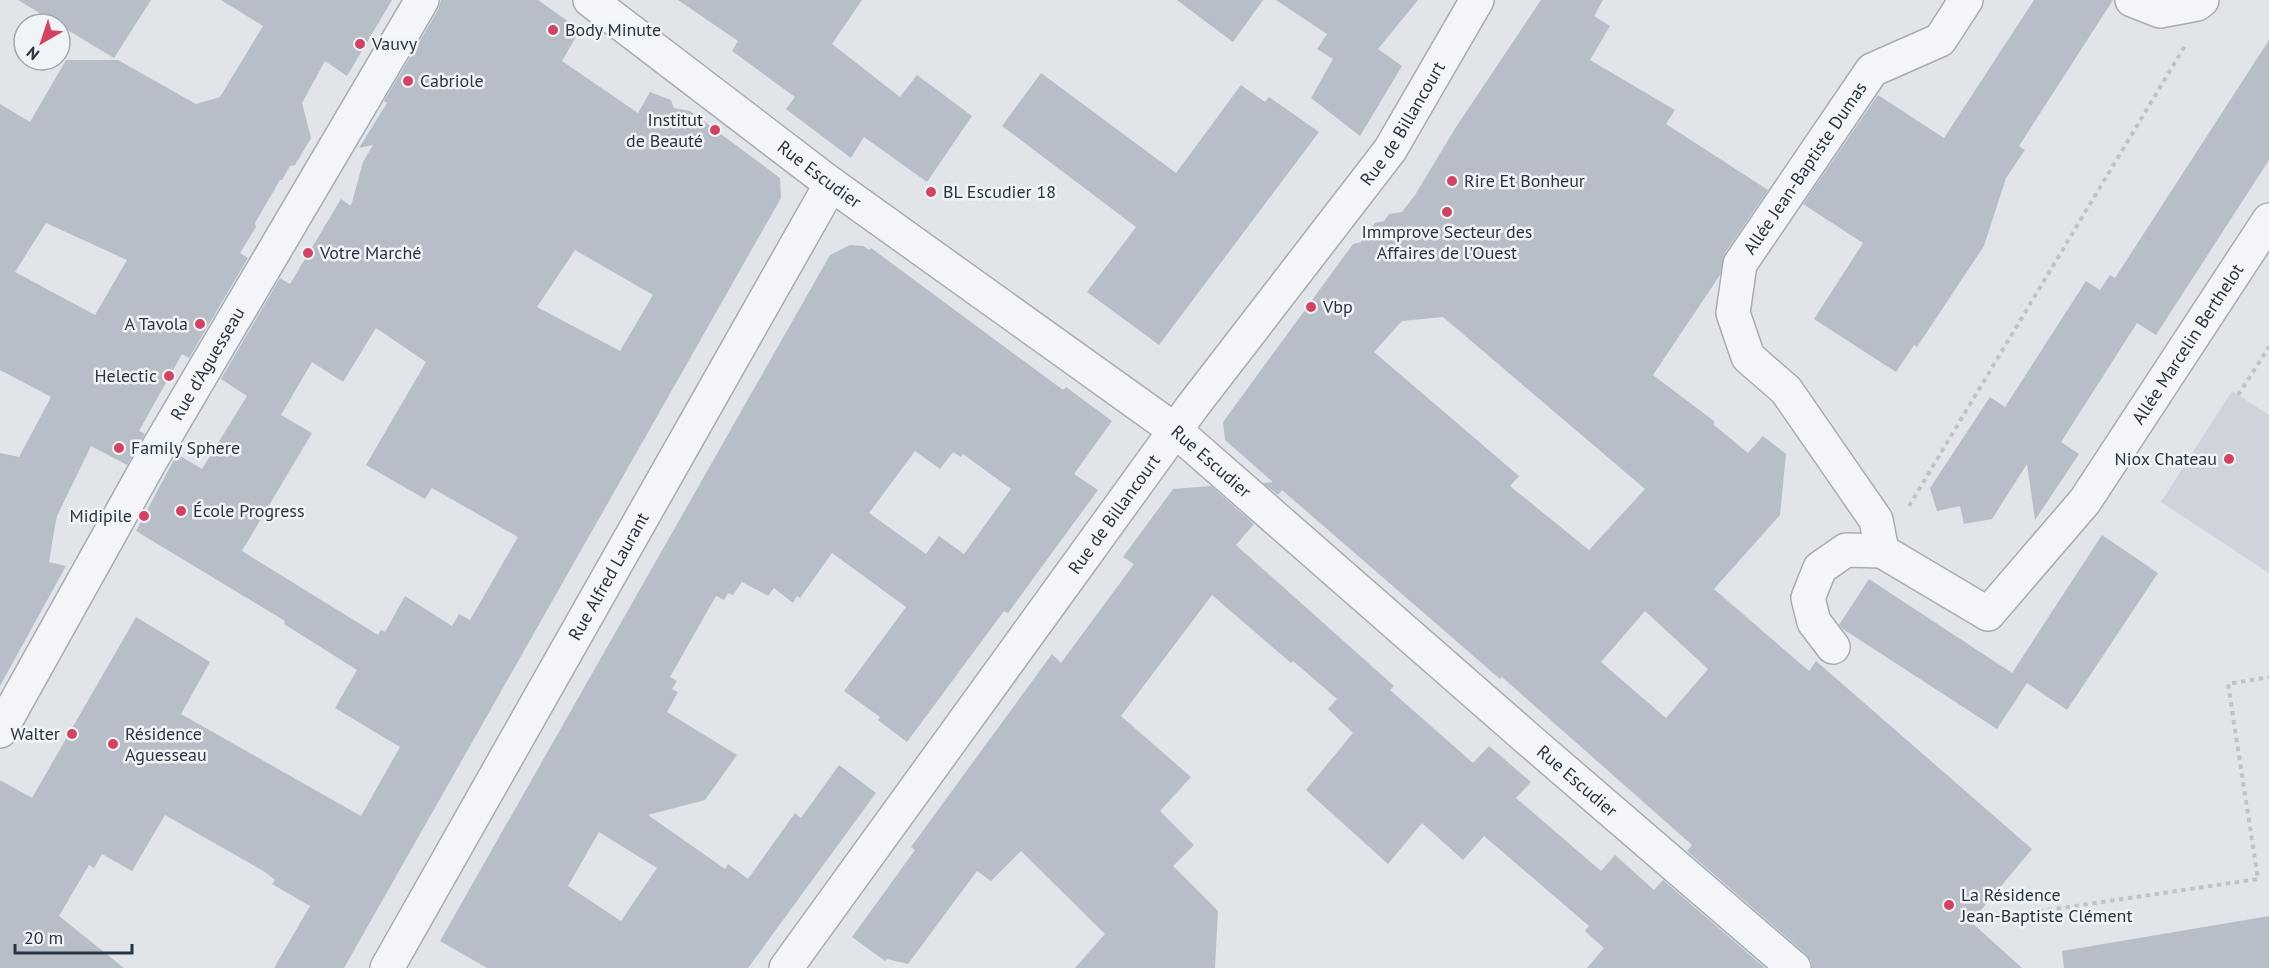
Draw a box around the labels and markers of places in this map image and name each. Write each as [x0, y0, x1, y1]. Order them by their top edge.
place label: Body Minute [565, 18, 661, 41]
marker: Body Minute [546, 23, 560, 37]
place label: Vauvy [371, 32, 418, 55]
marker: Vauvy [353, 37, 367, 51]
place label: Cabriole [420, 69, 484, 92]
marker: Cabriole [401, 74, 415, 88]
place label: Institut de Beauté [626, 108, 703, 152]
marker: Institut de Beauté [708, 123, 722, 137]
place label: Rire Et Bonheur [1464, 169, 1585, 192]
marker: Rire Et Bonheur [1445, 174, 1459, 188]
place label: BL Escudier 18 [943, 180, 1056, 203]
marker: BL Escudier 18 [924, 185, 938, 199]
marker: Immprove Secteur des Affaires de l'Ouest [1440, 205, 1454, 219]
place label: Immprove Secteur des Affaires de l'Ouest [1362, 220, 1532, 264]
place label: Votre Marché [319, 241, 421, 264]
marker: Votre Marché [301, 246, 315, 260]
place label: Vbp [1322, 295, 1353, 318]
marker: Vbp [1304, 300, 1318, 314]
place label: A Tavola [125, 312, 188, 335]
marker: A Tavola [193, 317, 207, 331]
place label: Helectic [94, 364, 157, 387]
marker: Helectic [162, 369, 176, 383]
place label: Family Sphere [131, 436, 240, 459]
marker: Family Sphere [112, 441, 126, 455]
place label: Niox Chateau [2115, 447, 2217, 470]
marker: Niox Chateau [2222, 452, 2236, 466]
place label: École Progress [193, 499, 305, 522]
place label: Midipile [69, 504, 132, 527]
marker: École Progress [174, 504, 188, 518]
marker: Midipile [137, 509, 151, 523]
place label: Walter [10, 722, 60, 745]
place label: Résidence Aguesseau [125, 722, 207, 766]
marker: Walter [65, 727, 79, 741]
marker: Résidence Aguesseau [106, 737, 120, 751]
place label: La Résidence Jean-Baptiste Clément [1960, 883, 2133, 927]
marker: La Résidence Jean-Baptiste Clément [1942, 898, 1956, 912]

